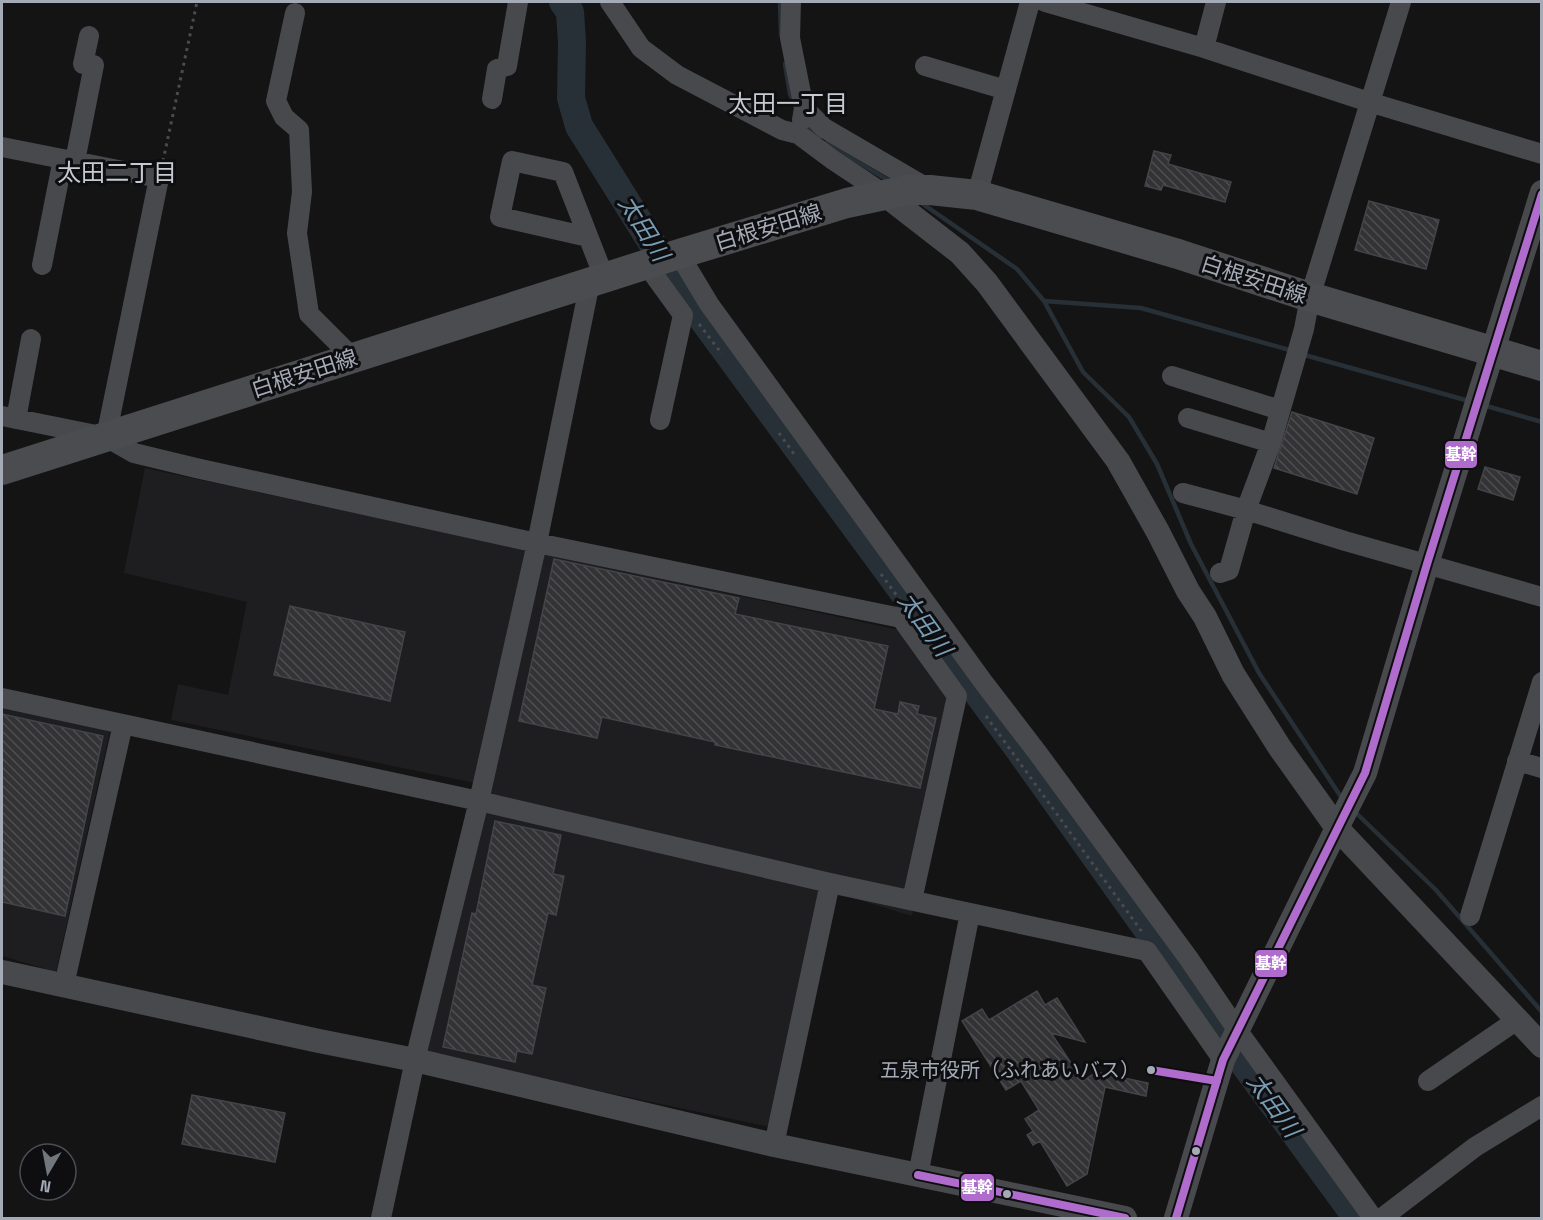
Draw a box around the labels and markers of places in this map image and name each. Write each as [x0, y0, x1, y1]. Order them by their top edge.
place label: 五泉市役所（ふれあいバス） [880, 1057, 1140, 1083]
marker: 五泉市役所（ふれあいバス） [1145, 1064, 1157, 1076]
unlabelled marker [1190, 1145, 1202, 1157]
unlabelled marker [1001, 1188, 1013, 1200]

